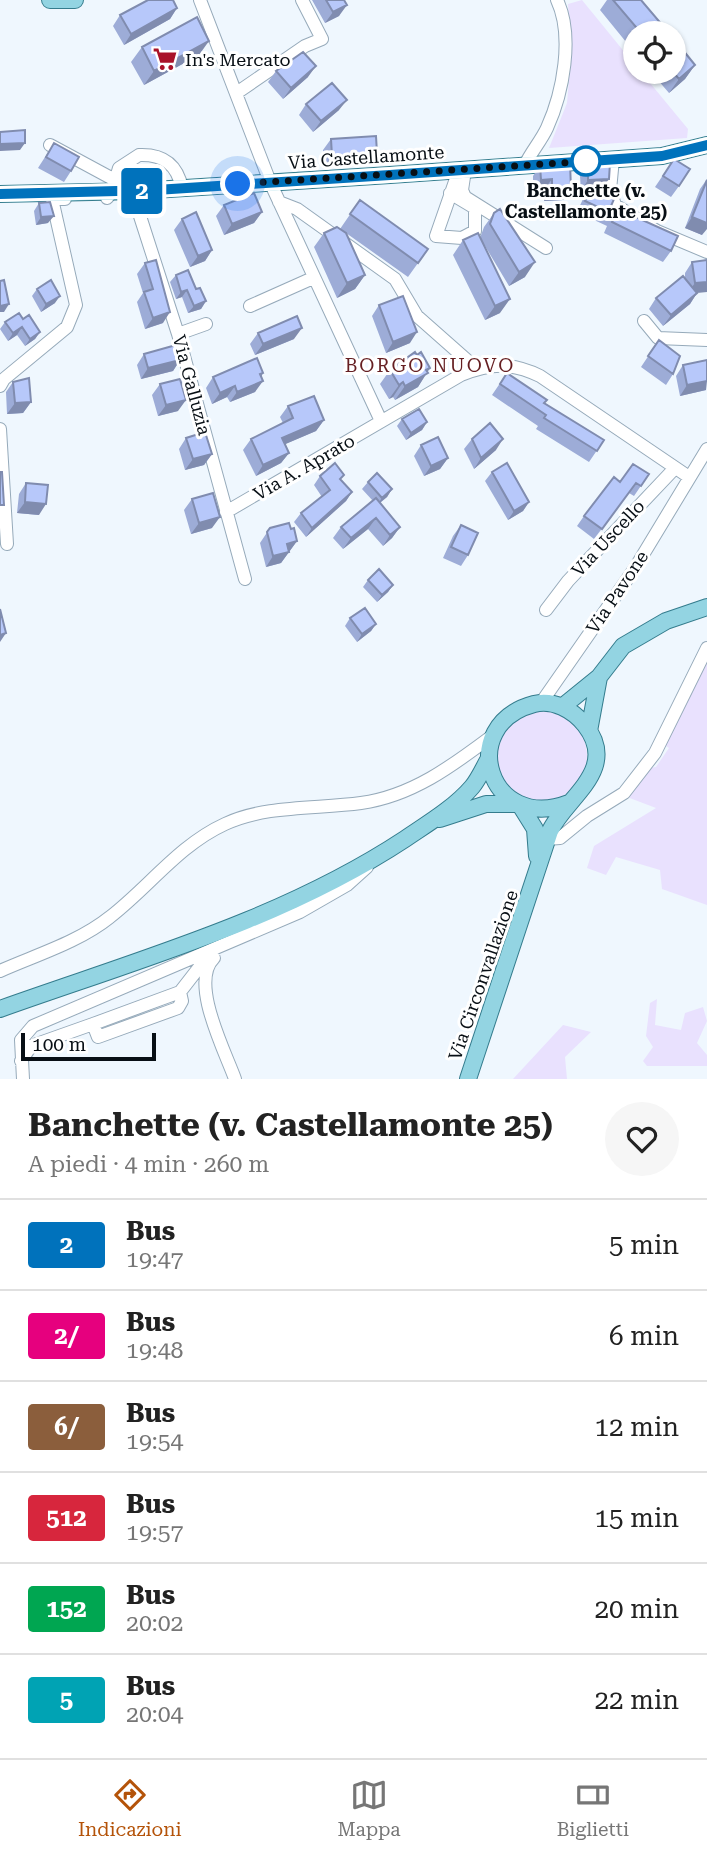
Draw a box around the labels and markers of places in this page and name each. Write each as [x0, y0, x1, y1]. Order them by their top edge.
supermarket icon: In's Mercato [151, 45, 179, 73]
place label: In's Mercato [185, 49, 291, 70]
marker: Banchette (v. Castellamonte 25) [571, 146, 601, 176]
place label: Banchette (v. Castellamonte 25) [505, 180, 667, 222]

